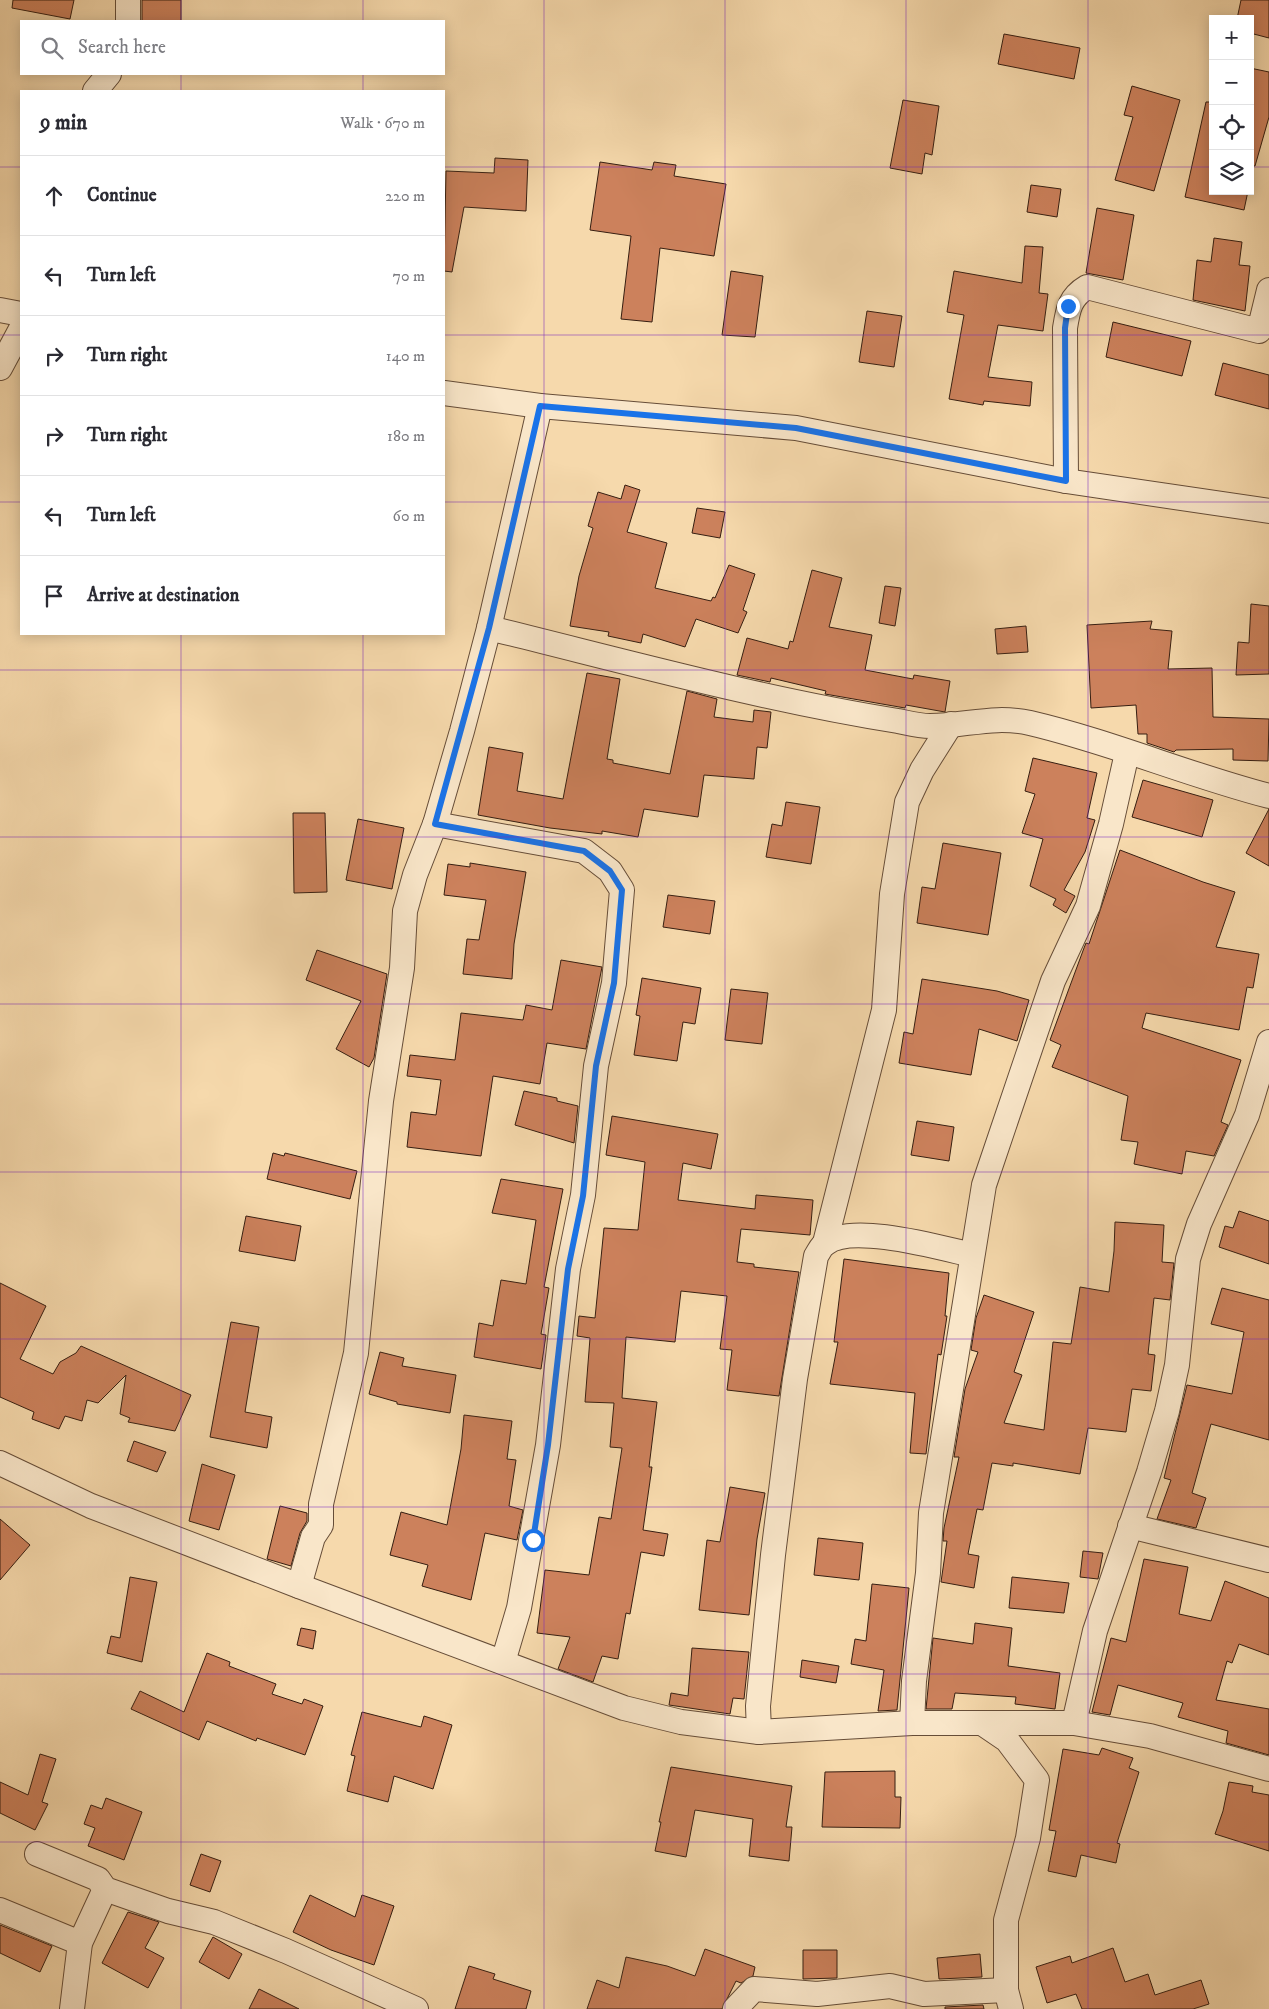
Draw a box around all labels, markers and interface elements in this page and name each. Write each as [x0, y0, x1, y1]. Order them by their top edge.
map controls [1209, 15, 1254, 195]
button: + [1209, 15, 1254, 60]
search box [20, 20, 445, 75]
icon: search [38, 34, 66, 62]
text: Search here [78, 36, 166, 59]
button: − [1209, 60, 1254, 105]
button: locate [1209, 105, 1254, 150]
text: 9 min [40, 110, 87, 136]
text: Walk · 670 m [340, 113, 425, 133]
button: layers [1209, 150, 1254, 195]
icon: ahead [40, 182, 68, 210]
text: Continue [87, 184, 157, 207]
text: 220 m [385, 186, 425, 206]
icon: left [40, 262, 68, 290]
text: Turn left [87, 264, 156, 287]
text: 70 m [393, 266, 425, 286]
route end [1057, 295, 1080, 318]
icon: right [40, 342, 68, 370]
text: Turn right [87, 344, 167, 367]
text: 140 m [386, 346, 425, 366]
icon: right [40, 422, 68, 450]
text: Turn right [87, 424, 167, 447]
text: 180 m [387, 426, 425, 446]
icon: left [40, 502, 68, 530]
text: Turn left [87, 504, 156, 527]
text: 60 m [393, 506, 425, 526]
icon: arrive [40, 582, 68, 610]
text: Arrive at destination [87, 584, 239, 607]
route start [522, 1529, 545, 1552]

